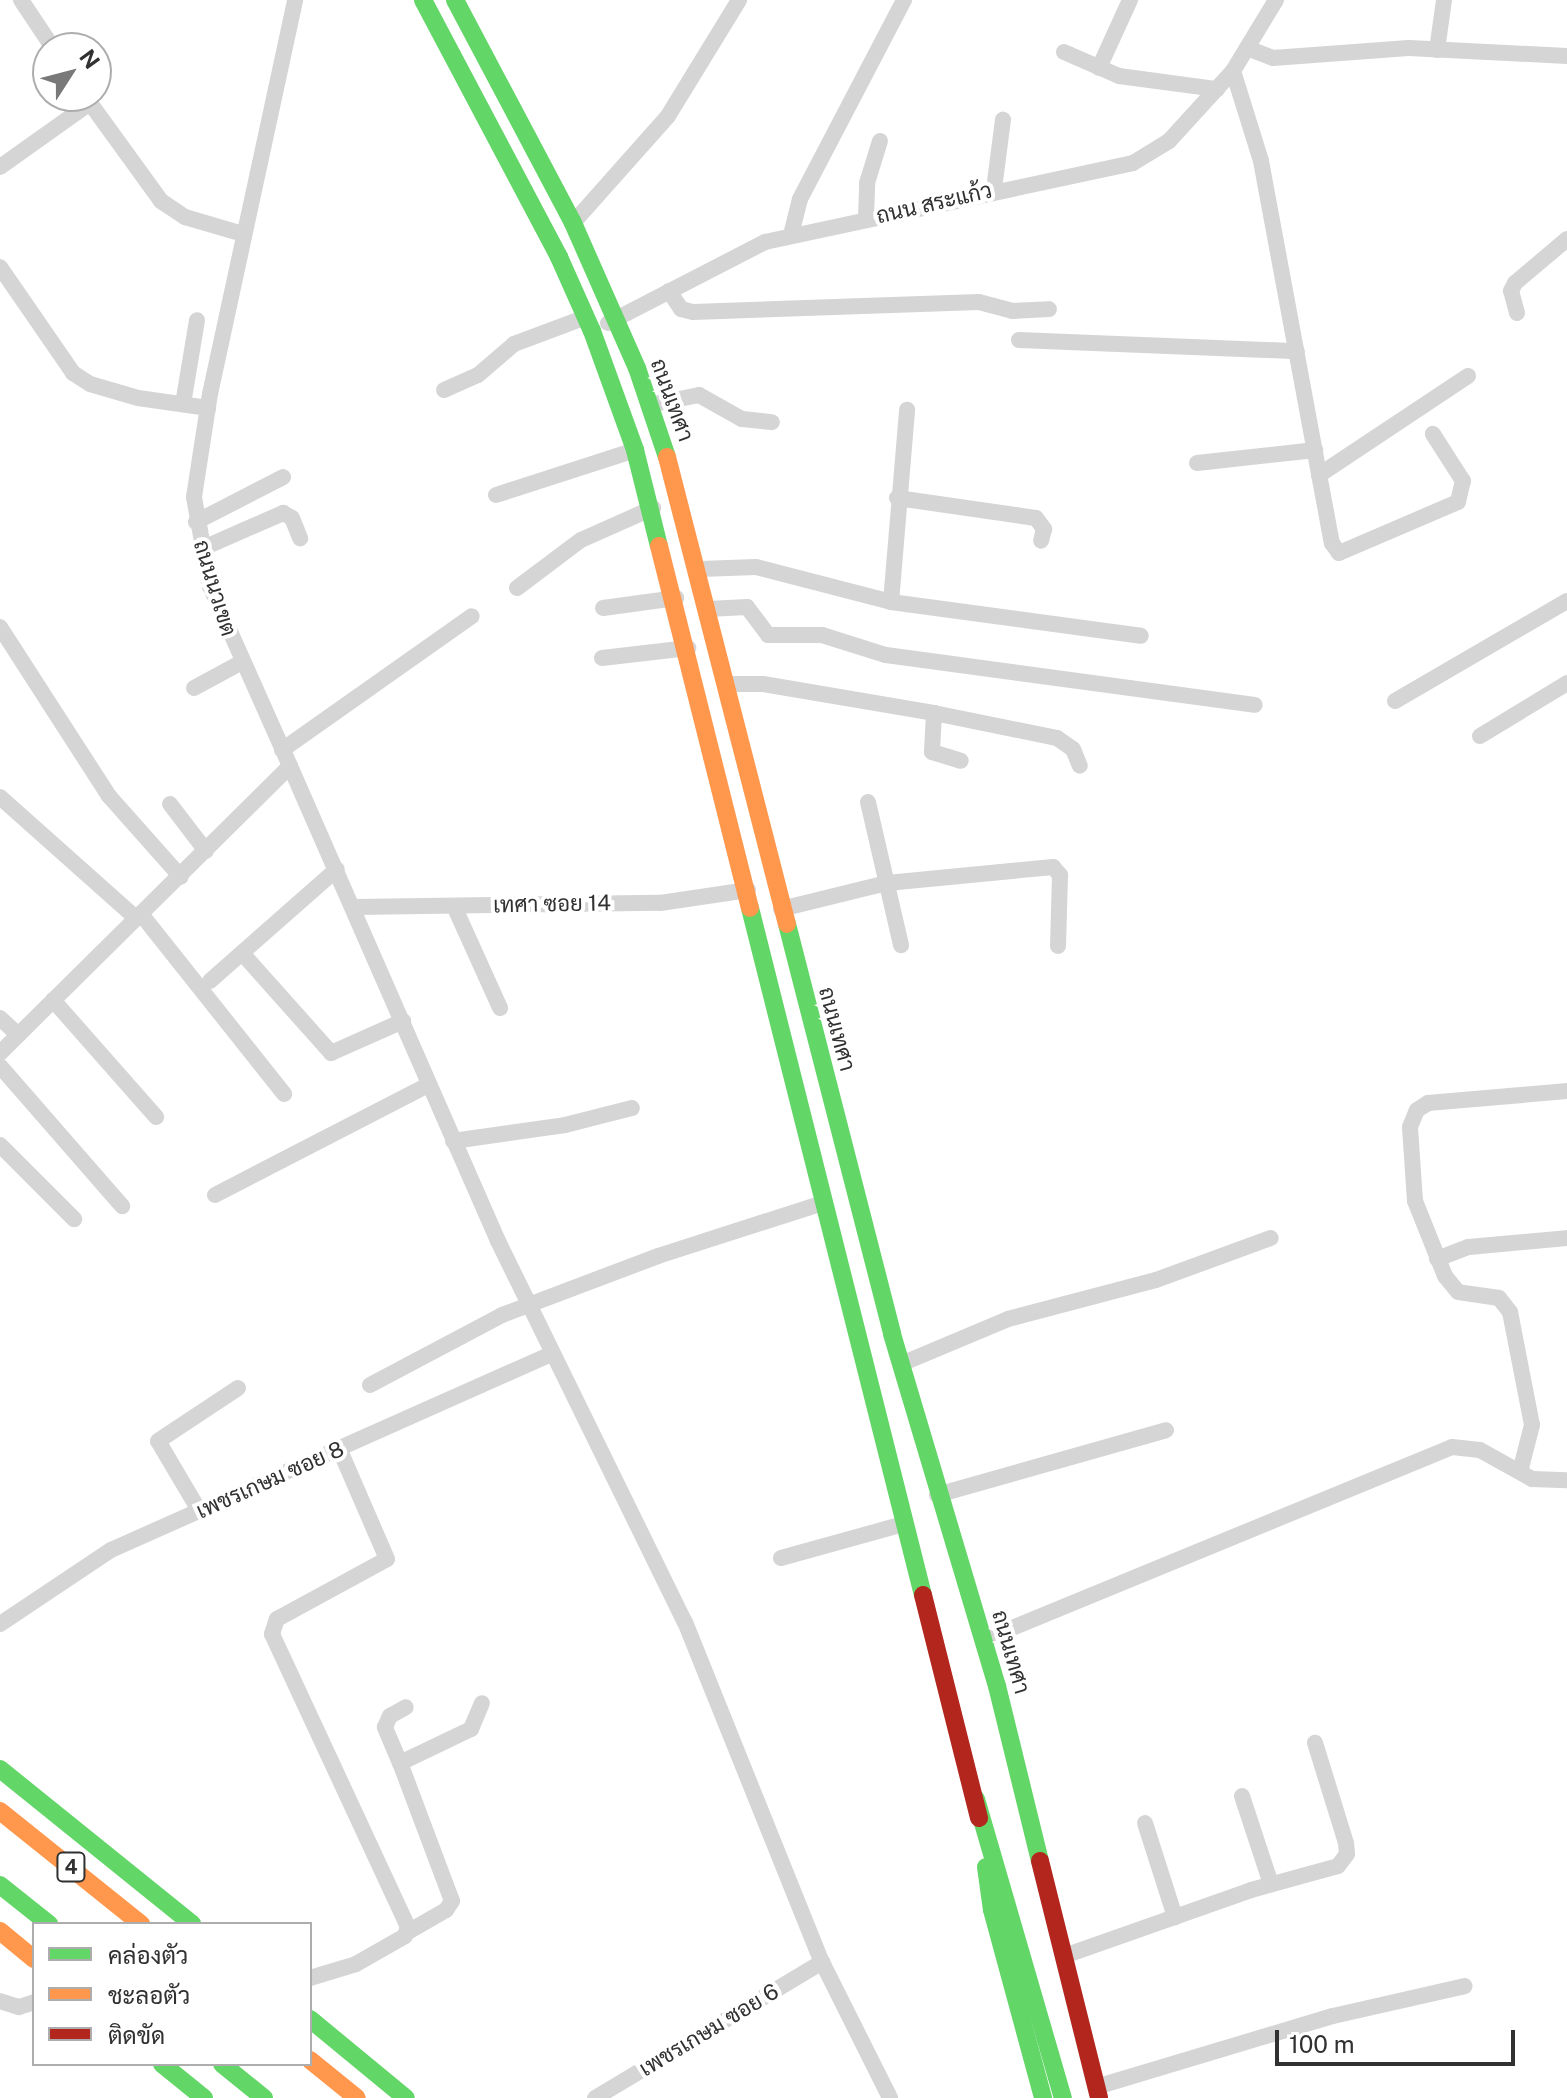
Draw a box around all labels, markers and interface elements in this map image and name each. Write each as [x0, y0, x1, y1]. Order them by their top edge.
north arrow [32, 32, 112, 112]
text: N [74, 44, 105, 74]
street label: ถนน สระแก้ว [874, 177, 994, 229]
street label: ถนนเทศา [645, 355, 699, 445]
street label: ถนนนวเขต [188, 537, 242, 639]
street label: เทศา ซอย 14 [493, 890, 611, 918]
street label: ถนนเทศา [813, 984, 861, 1074]
street label: เพชรเกษม ซอย 8 [192, 1436, 348, 1524]
street label: ถนนเทศา [986, 1607, 1036, 1697]
road number: 4 [55, 1851, 87, 1883]
legend [32, 1922, 312, 2066]
text: คล่องตัว [108, 1941, 188, 1969]
street label: เพชรเกษม ซอย 6 [634, 1978, 784, 2082]
text: ชะลอตัว [108, 1981, 190, 2009]
scale bar [1279, 2014, 1519, 2064]
text: ติดขัด [108, 2021, 165, 2049]
text: 100 m [1289, 2030, 1355, 2058]

